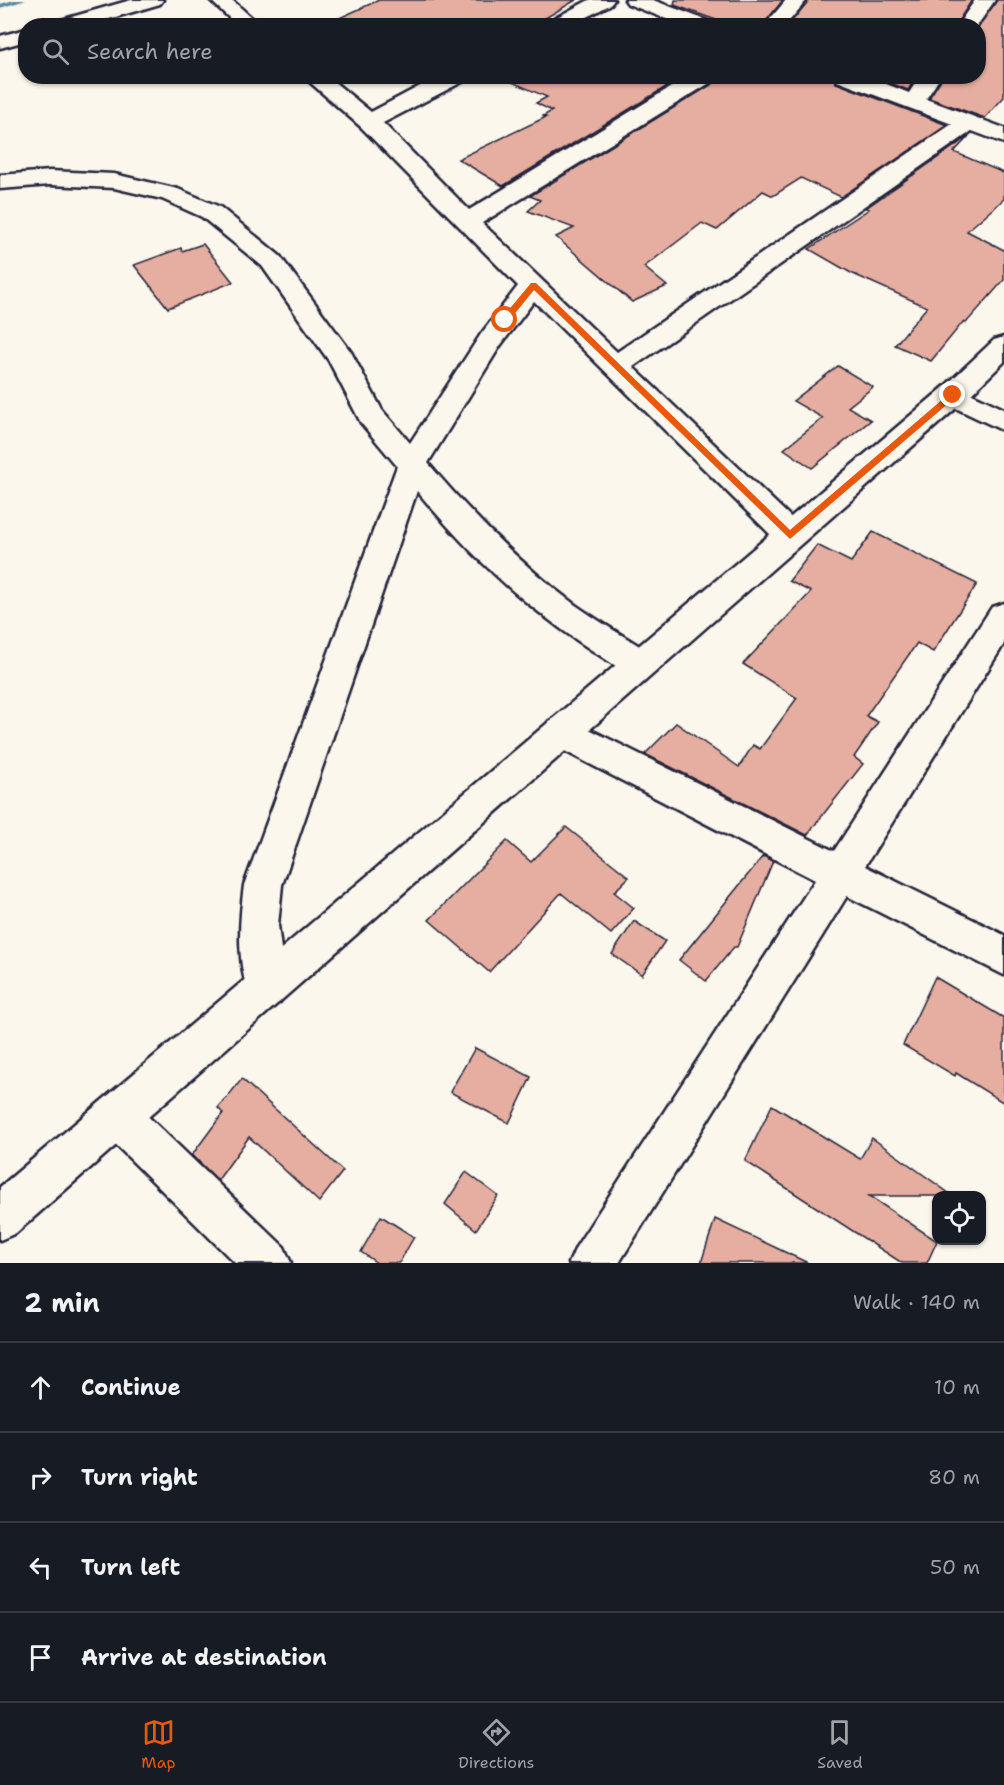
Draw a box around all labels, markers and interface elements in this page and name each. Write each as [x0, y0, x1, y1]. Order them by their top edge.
search box [18, 18, 986, 84]
icon: search [39, 35, 72, 68]
text: Search here [87, 37, 213, 66]
route start [491, 306, 517, 332]
route end [939, 381, 965, 407]
map controls [932, 1191, 986, 1245]
button: locate [932, 1191, 986, 1245]
text: 2 min [24, 1285, 100, 1320]
text: Walk · 140 m [853, 1289, 980, 1315]
icon: ahead [24, 1371, 57, 1404]
text: Continue [81, 1373, 181, 1402]
text: 10 m [934, 1374, 980, 1400]
icon: right [24, 1461, 57, 1494]
text: Turn right [81, 1463, 198, 1492]
text: 80 m [928, 1464, 980, 1490]
icon: left [24, 1551, 57, 1584]
text: Turn left [81, 1553, 180, 1582]
text: 50 m [930, 1554, 980, 1580]
icon: arrive [24, 1641, 57, 1674]
text: Arrive at destination [81, 1643, 327, 1672]
tab: Map [141, 1716, 176, 1773]
tab: Directions [458, 1716, 535, 1773]
tab: Saved [817, 1716, 863, 1773]

